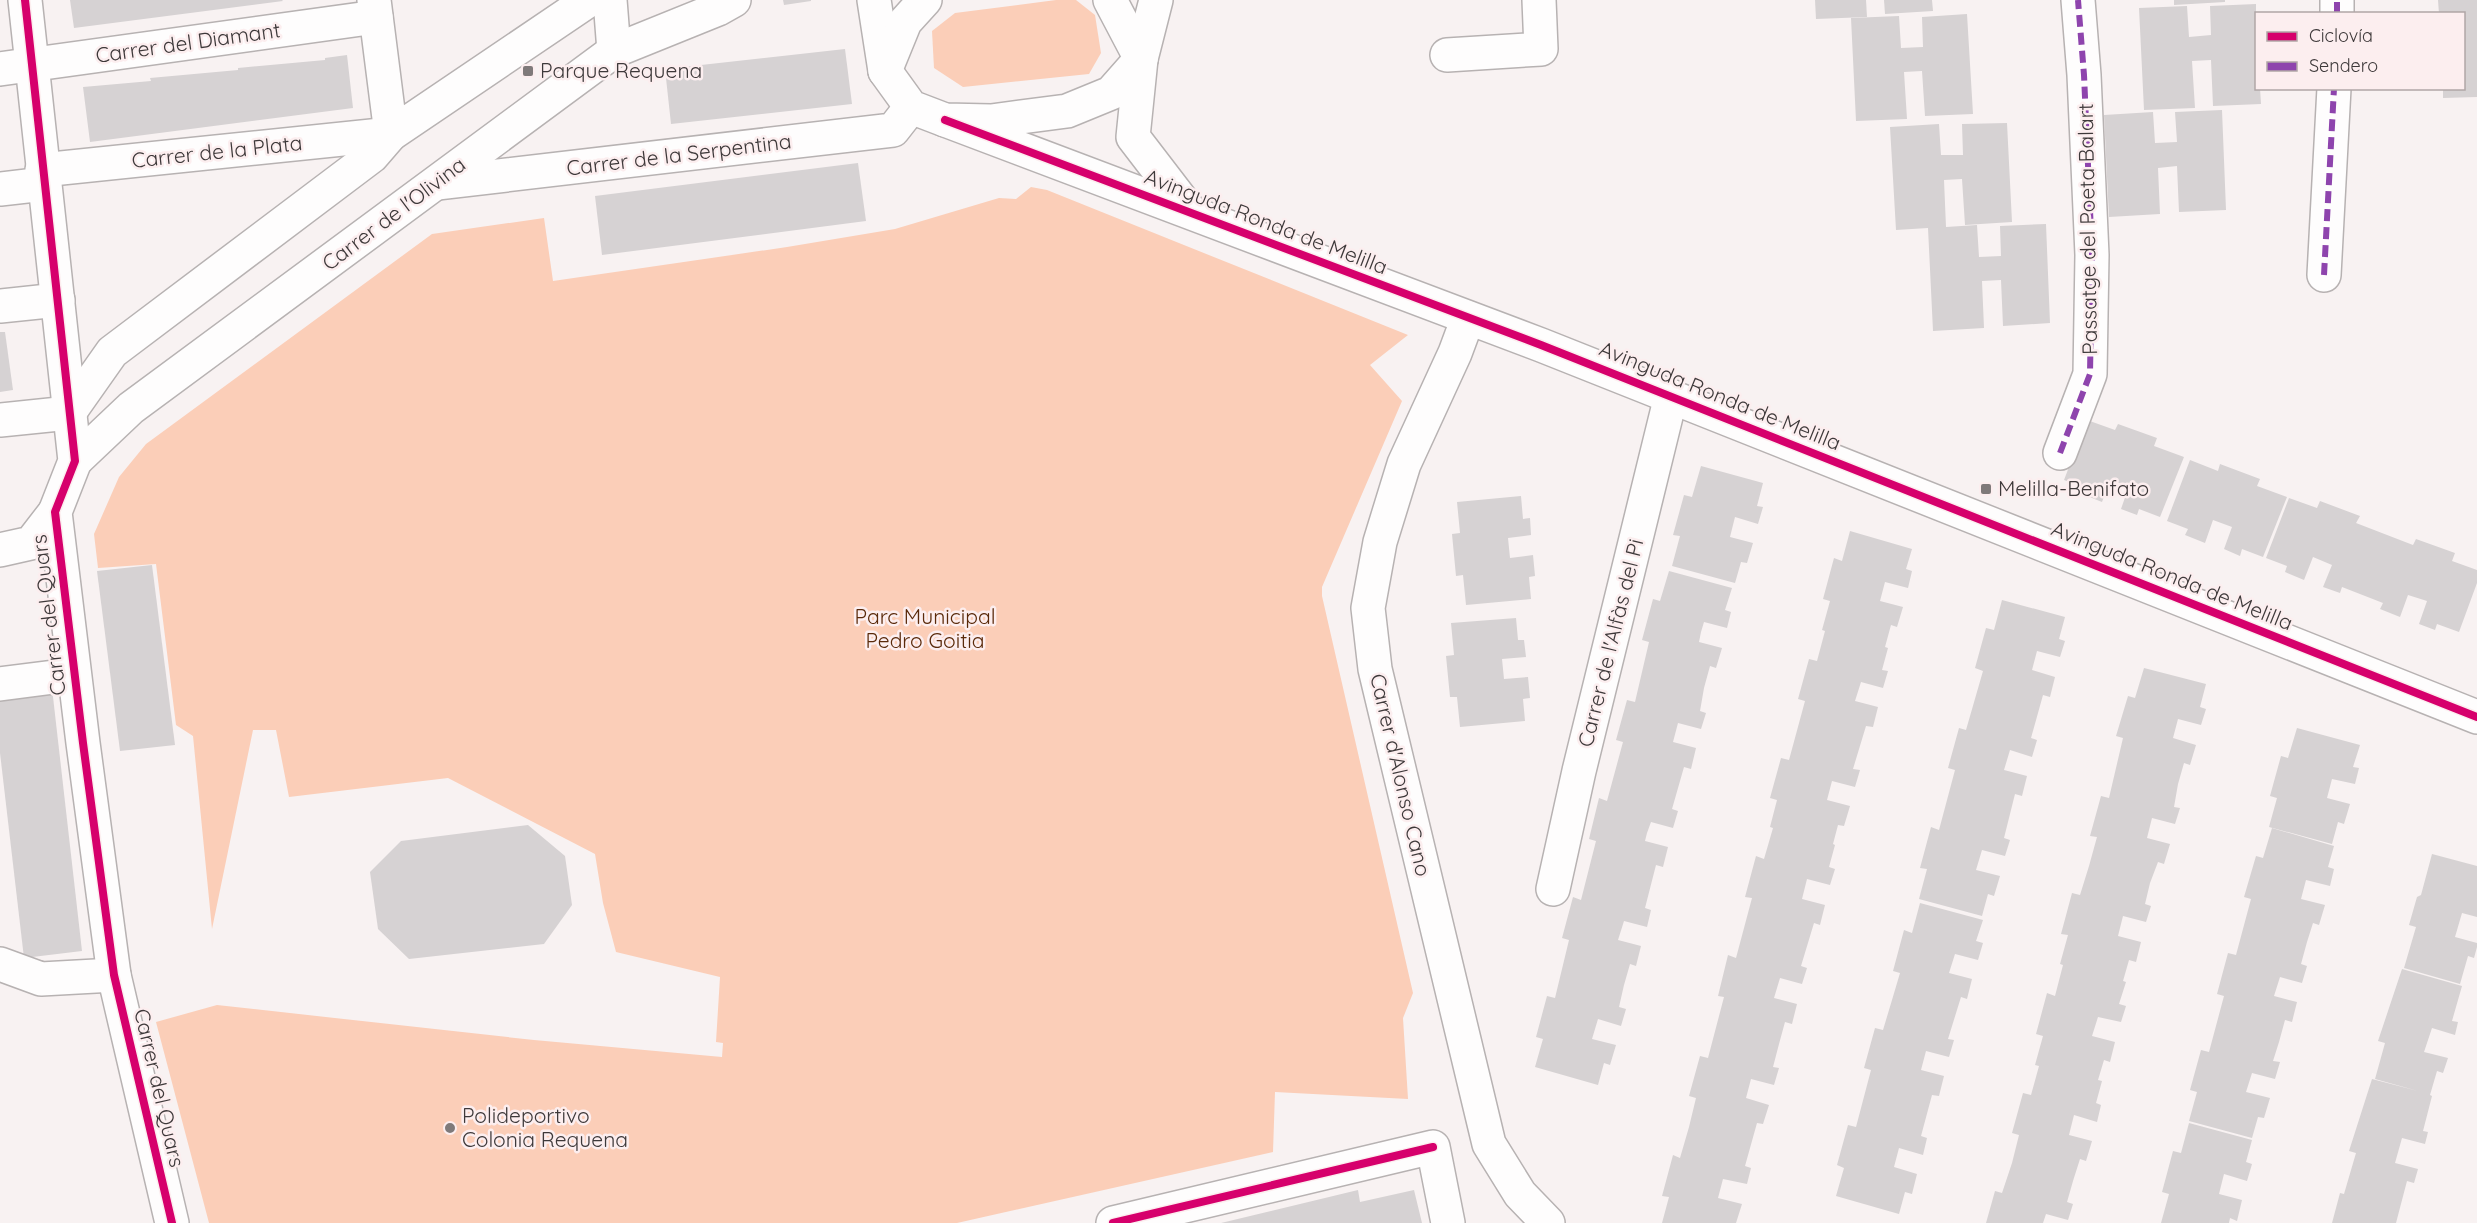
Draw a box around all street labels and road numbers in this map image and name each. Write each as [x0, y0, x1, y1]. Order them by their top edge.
street label: Carrer del Diamant [94, 16, 282, 68]
street label: Passatge del Poeta Balart [2072, 103, 2102, 355]
street label: Carrer de la Serpentina [565, 127, 793, 181]
street label: Carrer de la Plata [130, 129, 303, 173]
street label: Carrer de l'Olivina [317, 151, 470, 276]
street label: Avinguda Ronda de Melilla [1141, 163, 1391, 279]
street label: Avinguda Ronda de Melilla [1596, 335, 1845, 455]
street label: Avinguda Ronda de Melilla [2048, 515, 2297, 635]
street label: Carrer del Quars [25, 533, 71, 697]
street label: Carrer de l'Alfàs del Pi [1572, 536, 1648, 749]
street label: Carrer d'Alonso Cano [1365, 671, 1437, 879]
street label: Carrer del Quars [129, 1006, 191, 1170]

